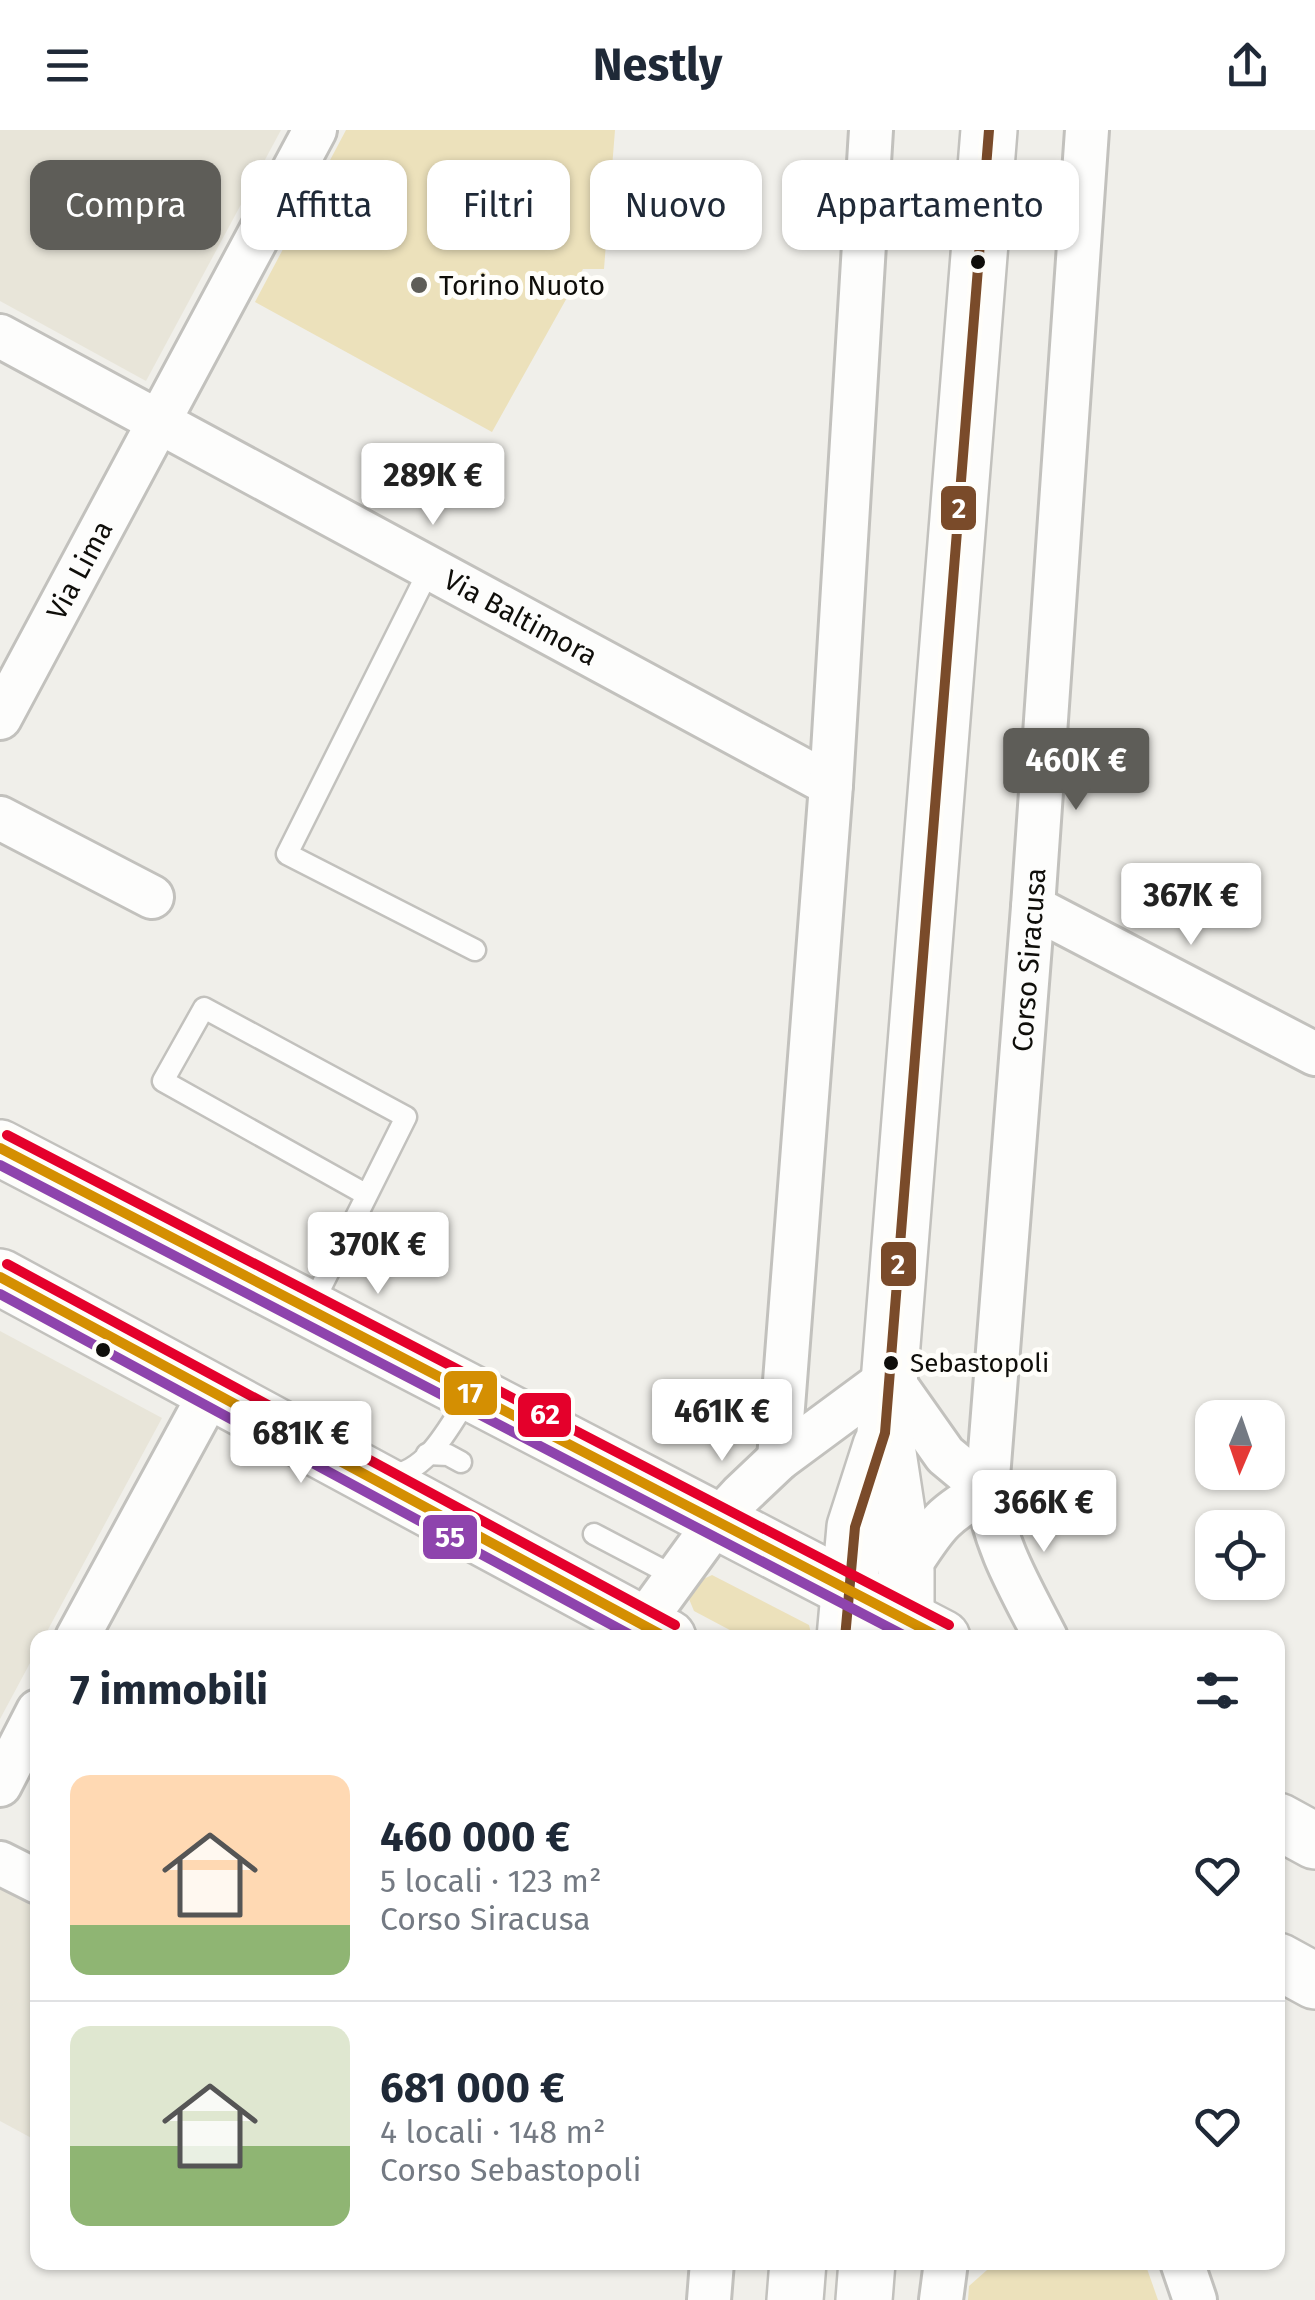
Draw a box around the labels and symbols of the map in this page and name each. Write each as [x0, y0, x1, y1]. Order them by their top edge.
unlabelled marker [968, 252, 988, 272]
place label: Torino Nuoto [439, 269, 605, 302]
marker: Torino Nuoto [408, 274, 430, 296]
pin: 289K € [352, 443, 514, 528]
line badge: 2 [939, 484, 978, 532]
text: 2 [952, 492, 966, 525]
street label: Via Lima [39, 515, 119, 625]
street label: Via Baltimora [438, 563, 603, 672]
pin: 460K € [995, 728, 1157, 813]
pin: 367K € [1110, 863, 1272, 948]
street label: Corso Siracusa [1005, 867, 1052, 1053]
pin: 370K € [297, 1212, 459, 1297]
line badge: 2 [879, 1240, 918, 1288]
text: 2 [891, 1248, 905, 1281]
unlabelled marker [93, 1340, 113, 1360]
place label: Sebastopoli [910, 1348, 1049, 1379]
marker: Sebastopoli [881, 1353, 901, 1373]
line badge: 17 [442, 1369, 499, 1417]
text: 17 [457, 1377, 483, 1410]
pin: 461K € [641, 1379, 803, 1464]
line badge: 62 [516, 1391, 573, 1439]
text: 62 [530, 1398, 560, 1431]
north arrow [1195, 1400, 1285, 1490]
pin: 681K € [220, 1401, 382, 1486]
pin: 366K € [963, 1470, 1125, 1555]
line badge: 55 [421, 1513, 479, 1561]
text: 55 [435, 1521, 465, 1554]

